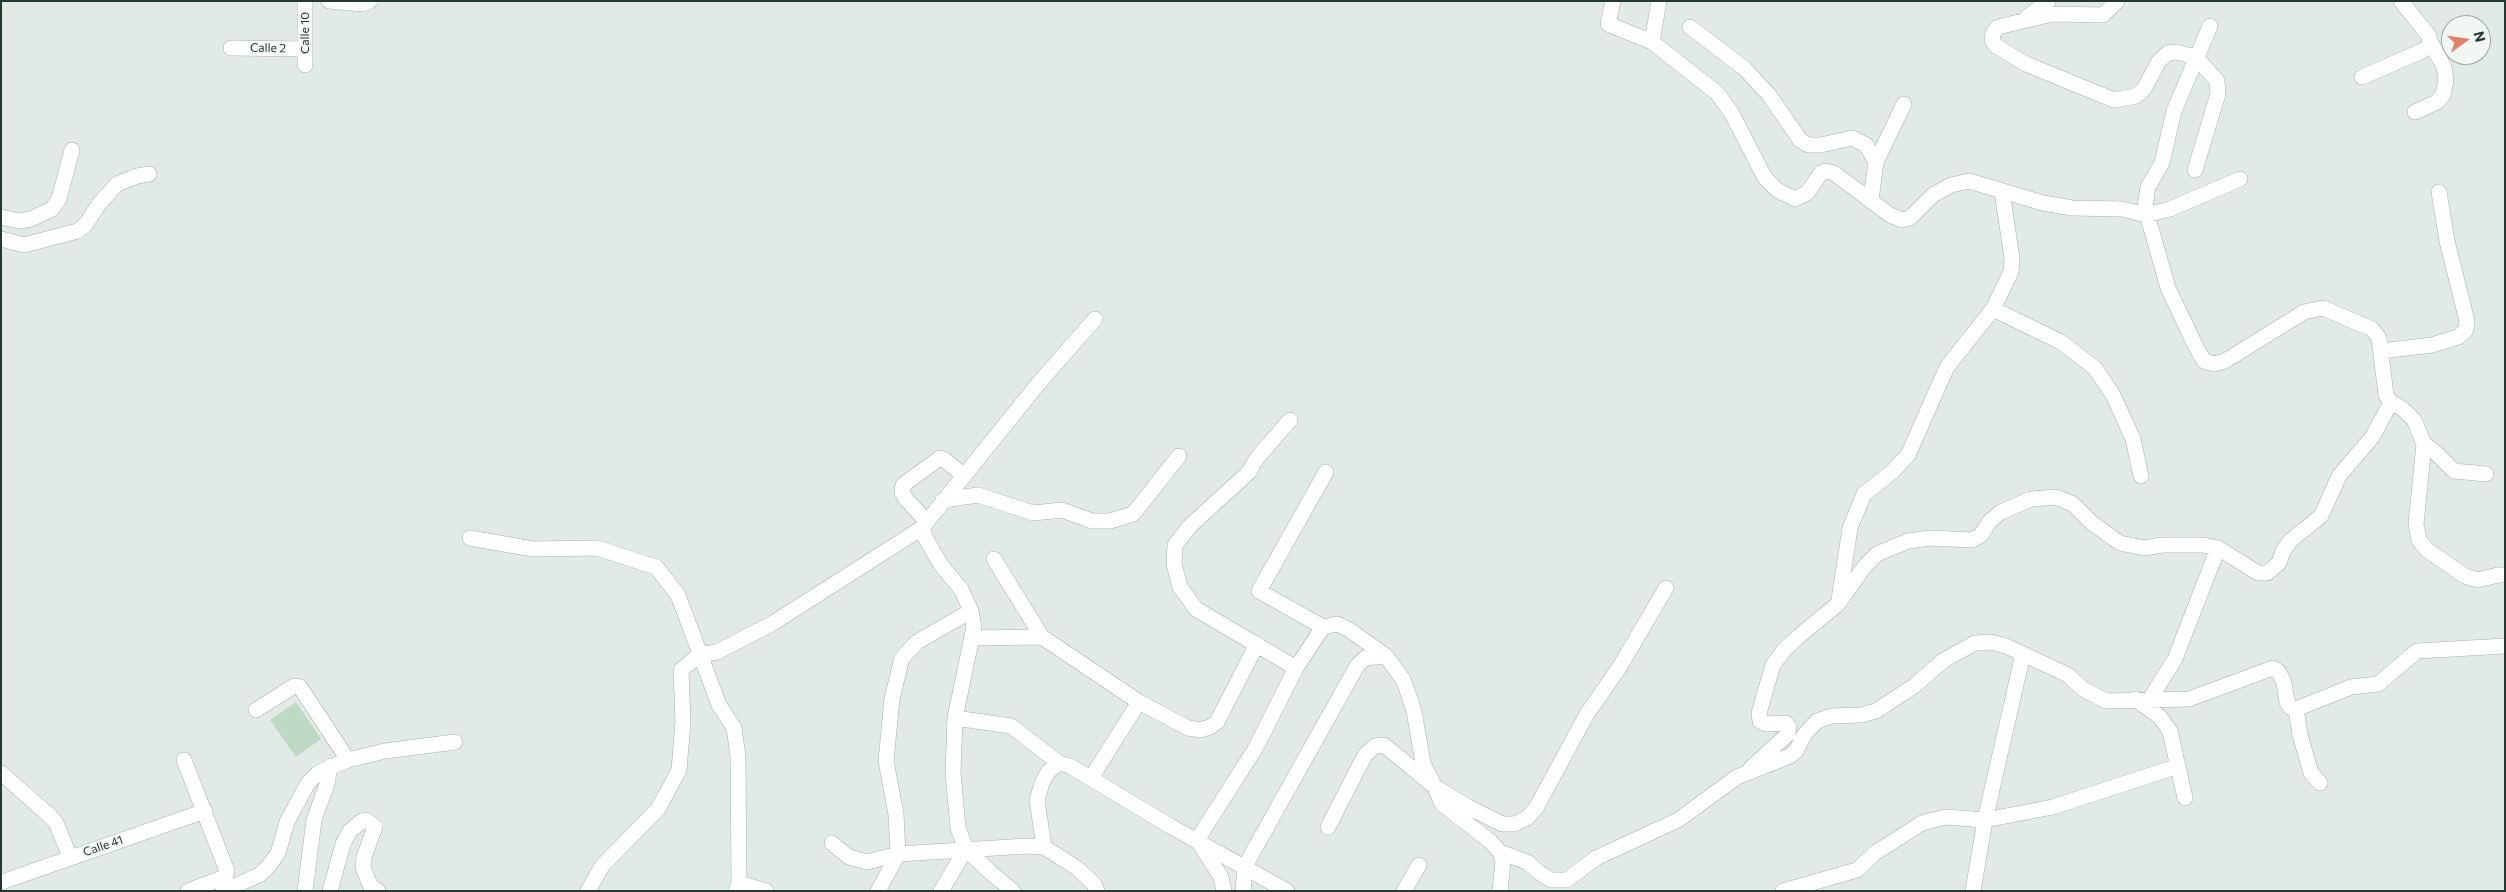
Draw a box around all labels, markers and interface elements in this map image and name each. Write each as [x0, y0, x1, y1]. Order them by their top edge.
street label: Calle 10 [298, 12, 312, 54]
north arrow [2441, 15, 2491, 65]
text: N [2471, 29, 2490, 44]
street label: Calle 2 [250, 40, 286, 56]
street label: Calle 41 [81, 832, 125, 860]

